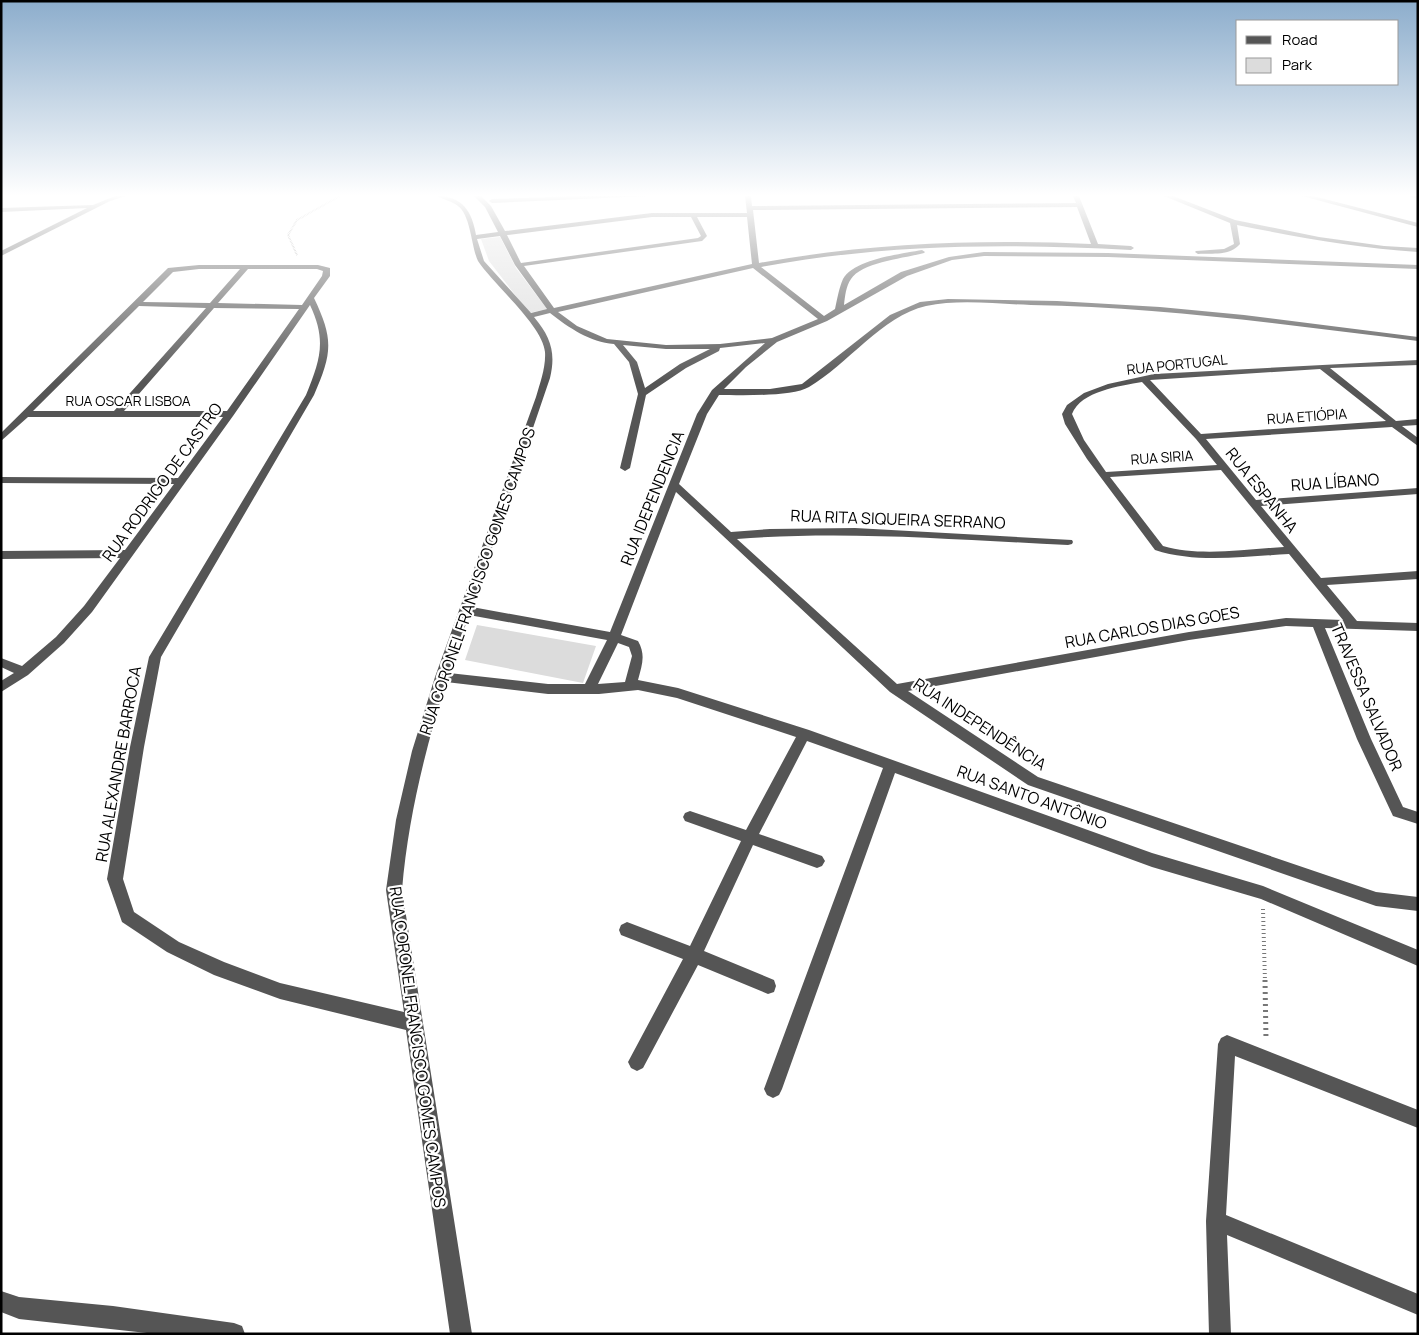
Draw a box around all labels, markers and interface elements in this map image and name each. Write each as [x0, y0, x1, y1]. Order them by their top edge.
legend [1236, 20, 1399, 85]
text: Road [1282, 29, 1318, 50]
text: Park [1282, 54, 1312, 75]
street label: RUA PORTUGAL [1126, 349, 1228, 379]
street label: RUA OSCAR LISBOA [65, 391, 191, 410]
street label: RUA RODRIGO DE CASTRO [97, 398, 227, 566]
street label: RUA ETIÓPIA [1266, 404, 1348, 428]
street label: RUA CORONEL FRANCISCO GOMES CAMPOS [414, 424, 540, 738]
street label: RUA IDEPENDENCIA [615, 427, 689, 569]
street label: RUA ESPANHA [1221, 443, 1303, 537]
street label: RUA SIRIA [1130, 445, 1194, 469]
street label: RUA LÍBANO [1290, 468, 1380, 496]
street label: RUA RITA SIQUEIRA SERRANO [790, 504, 1006, 534]
street label: RUA CARLOS DIAS GOES [1063, 601, 1241, 653]
street label: TRAVESSA SALVADOR [1326, 620, 1408, 774]
street label: RUA ALEXANDRE BARROCA [90, 664, 146, 864]
street label: RUA INDEPENDÊNCIA [909, 673, 1051, 775]
street label: RUA SANTO ANTÔNIO [954, 760, 1110, 834]
street label: RUA CORONEL FRANCISCO GOMES CAMPOS [385, 885, 451, 1209]

